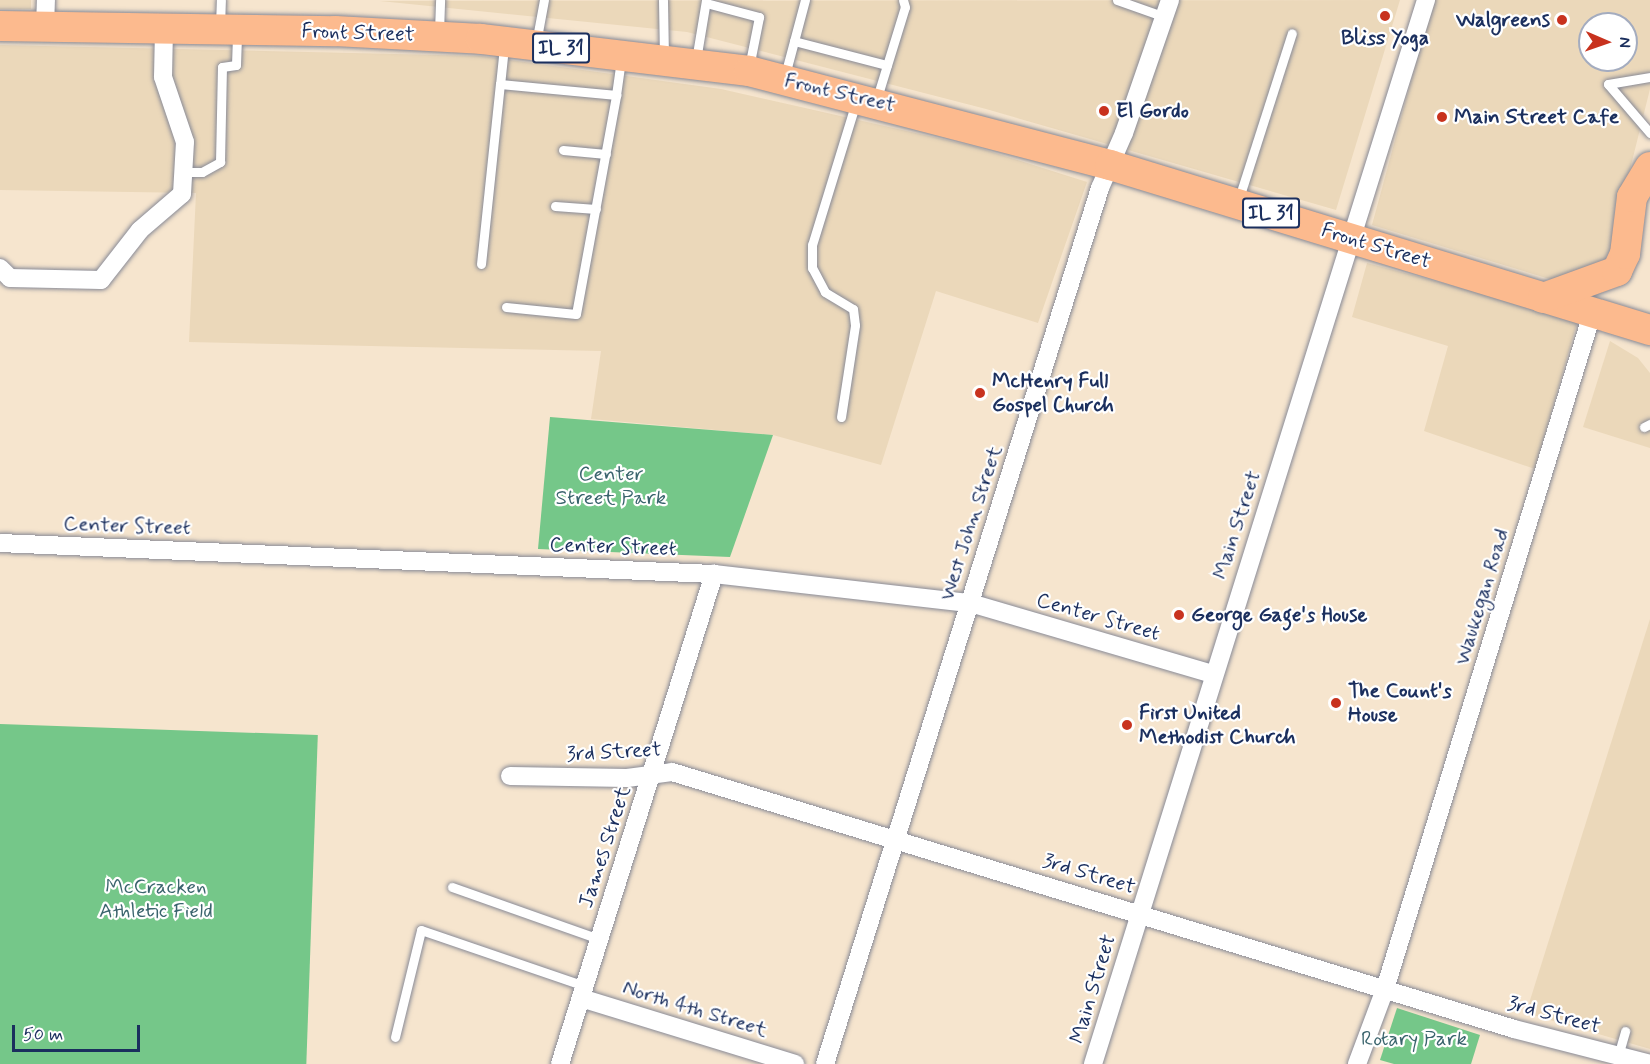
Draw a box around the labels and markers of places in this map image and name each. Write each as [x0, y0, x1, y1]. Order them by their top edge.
place label: Walgreens [1456, 7, 1550, 33]
marker: Bliss Yoga [1378, 9, 1392, 23]
marker: Walgreens [1555, 13, 1569, 27]
place label: Bliss Yoga [1339, 25, 1431, 51]
place label: El Gordo [1116, 98, 1190, 124]
marker: El Gordo [1097, 104, 1111, 118]
place label: Main Street Cafe [1454, 104, 1616, 130]
marker: Main Street Cafe [1435, 110, 1449, 124]
place label: McHenry Full Gospel Church [992, 368, 1119, 418]
marker: McHenry Full Gospel Church [973, 386, 987, 400]
place label: George Gage's House [1191, 602, 1371, 628]
marker: George Gage's House [1172, 608, 1186, 622]
place label: The Count's House [1348, 678, 1452, 728]
marker: The Count's House [1329, 696, 1343, 710]
place label: First United Methodist Church [1139, 700, 1296, 750]
marker: First United Methodist Church [1120, 718, 1134, 732]

